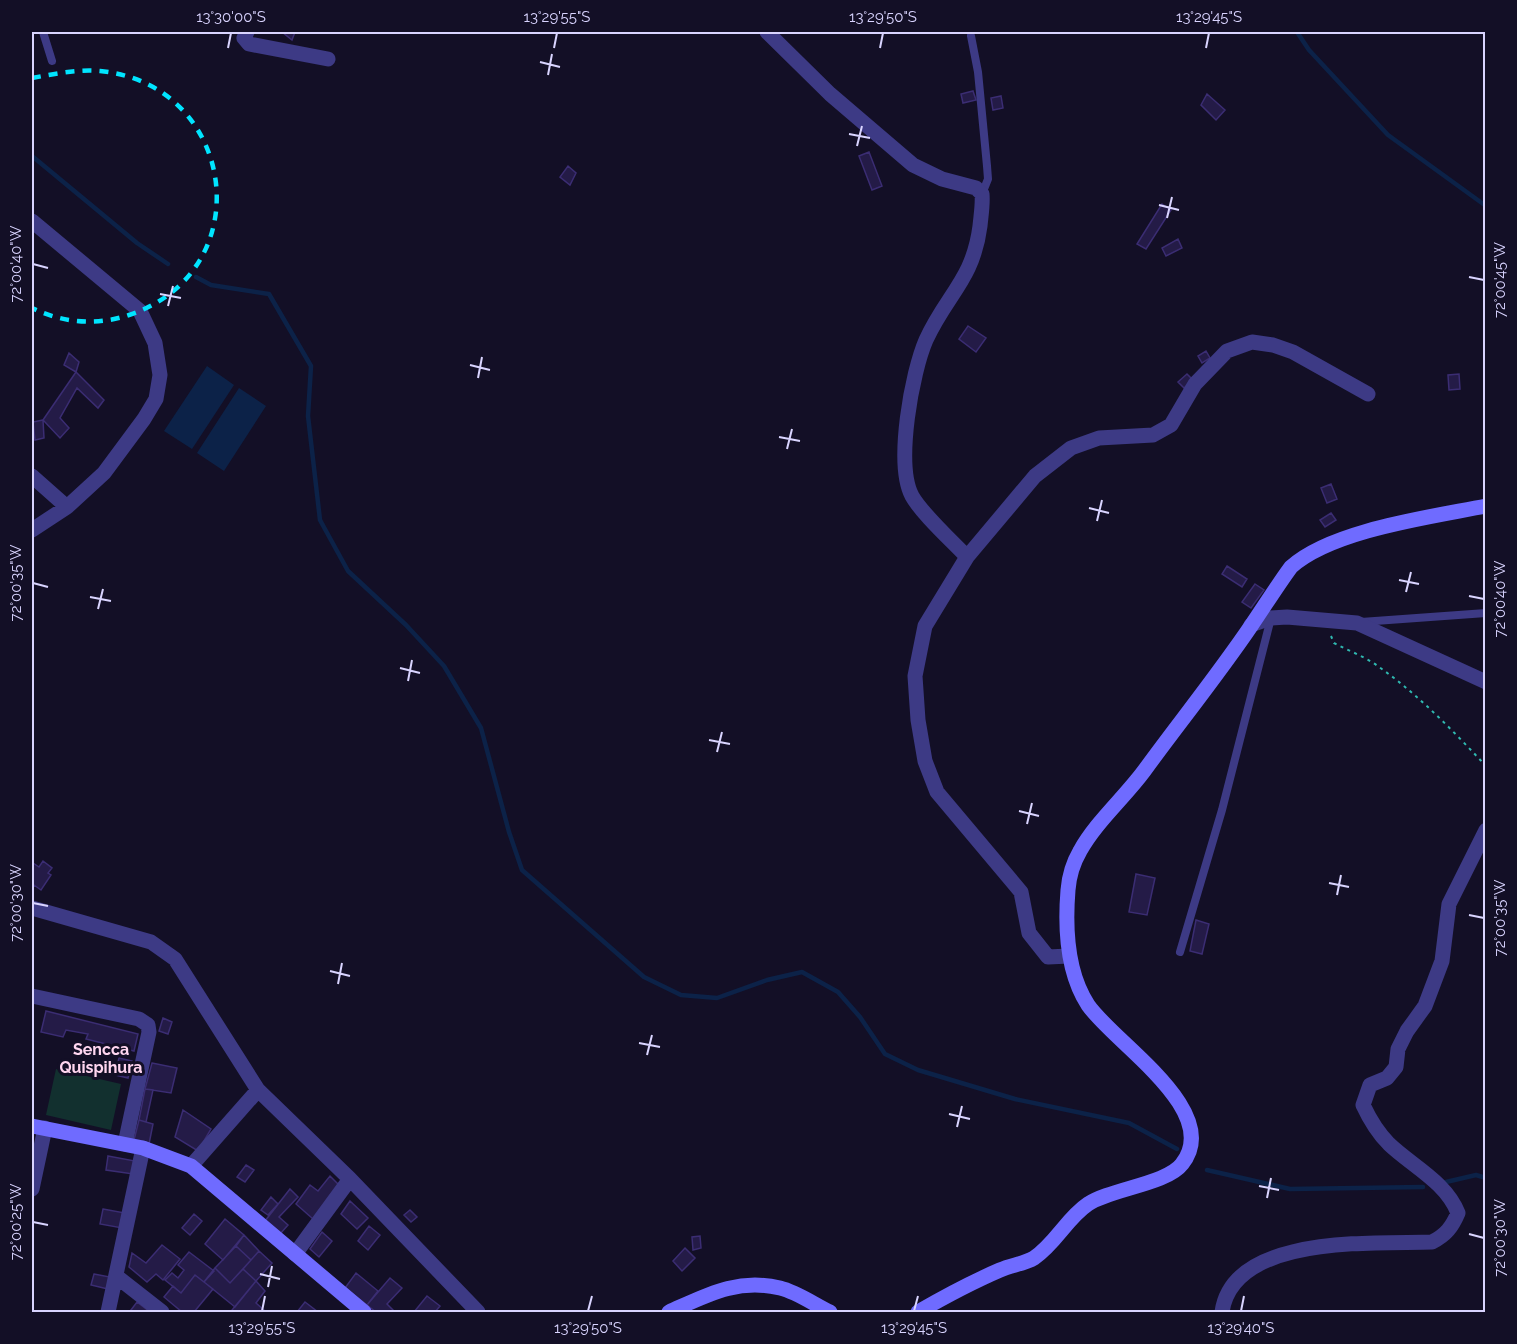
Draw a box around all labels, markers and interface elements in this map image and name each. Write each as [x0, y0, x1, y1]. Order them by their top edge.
text: 13°30'00"S [196, 8, 266, 26]
text: 13°29'55"S [524, 8, 590, 26]
text: 13°29'50"S [849, 8, 917, 26]
text: 13°29'45"S [1176, 8, 1242, 26]
text: 72°00'40"W [7, 225, 25, 302]
text: 72°00'45"W [1491, 242, 1509, 318]
text: 72°00'35"W [7, 544, 25, 621]
text: 72°00'40"W [1491, 560, 1509, 637]
text: 72°00'30"W [7, 864, 25, 942]
text: 72°00'35"W [1491, 879, 1509, 956]
district label: Sencca Quispihura [59, 1040, 143, 1077]
text: 72°00'25"W [7, 1183, 25, 1260]
text: 72°00'30"W [1491, 1199, 1509, 1277]
text: 13°29'55"S [229, 1319, 295, 1337]
text: 13°29'50"S [554, 1319, 622, 1337]
text: 13°29'45"S [881, 1319, 947, 1337]
text: 13°29'40"S [1208, 1319, 1274, 1337]

